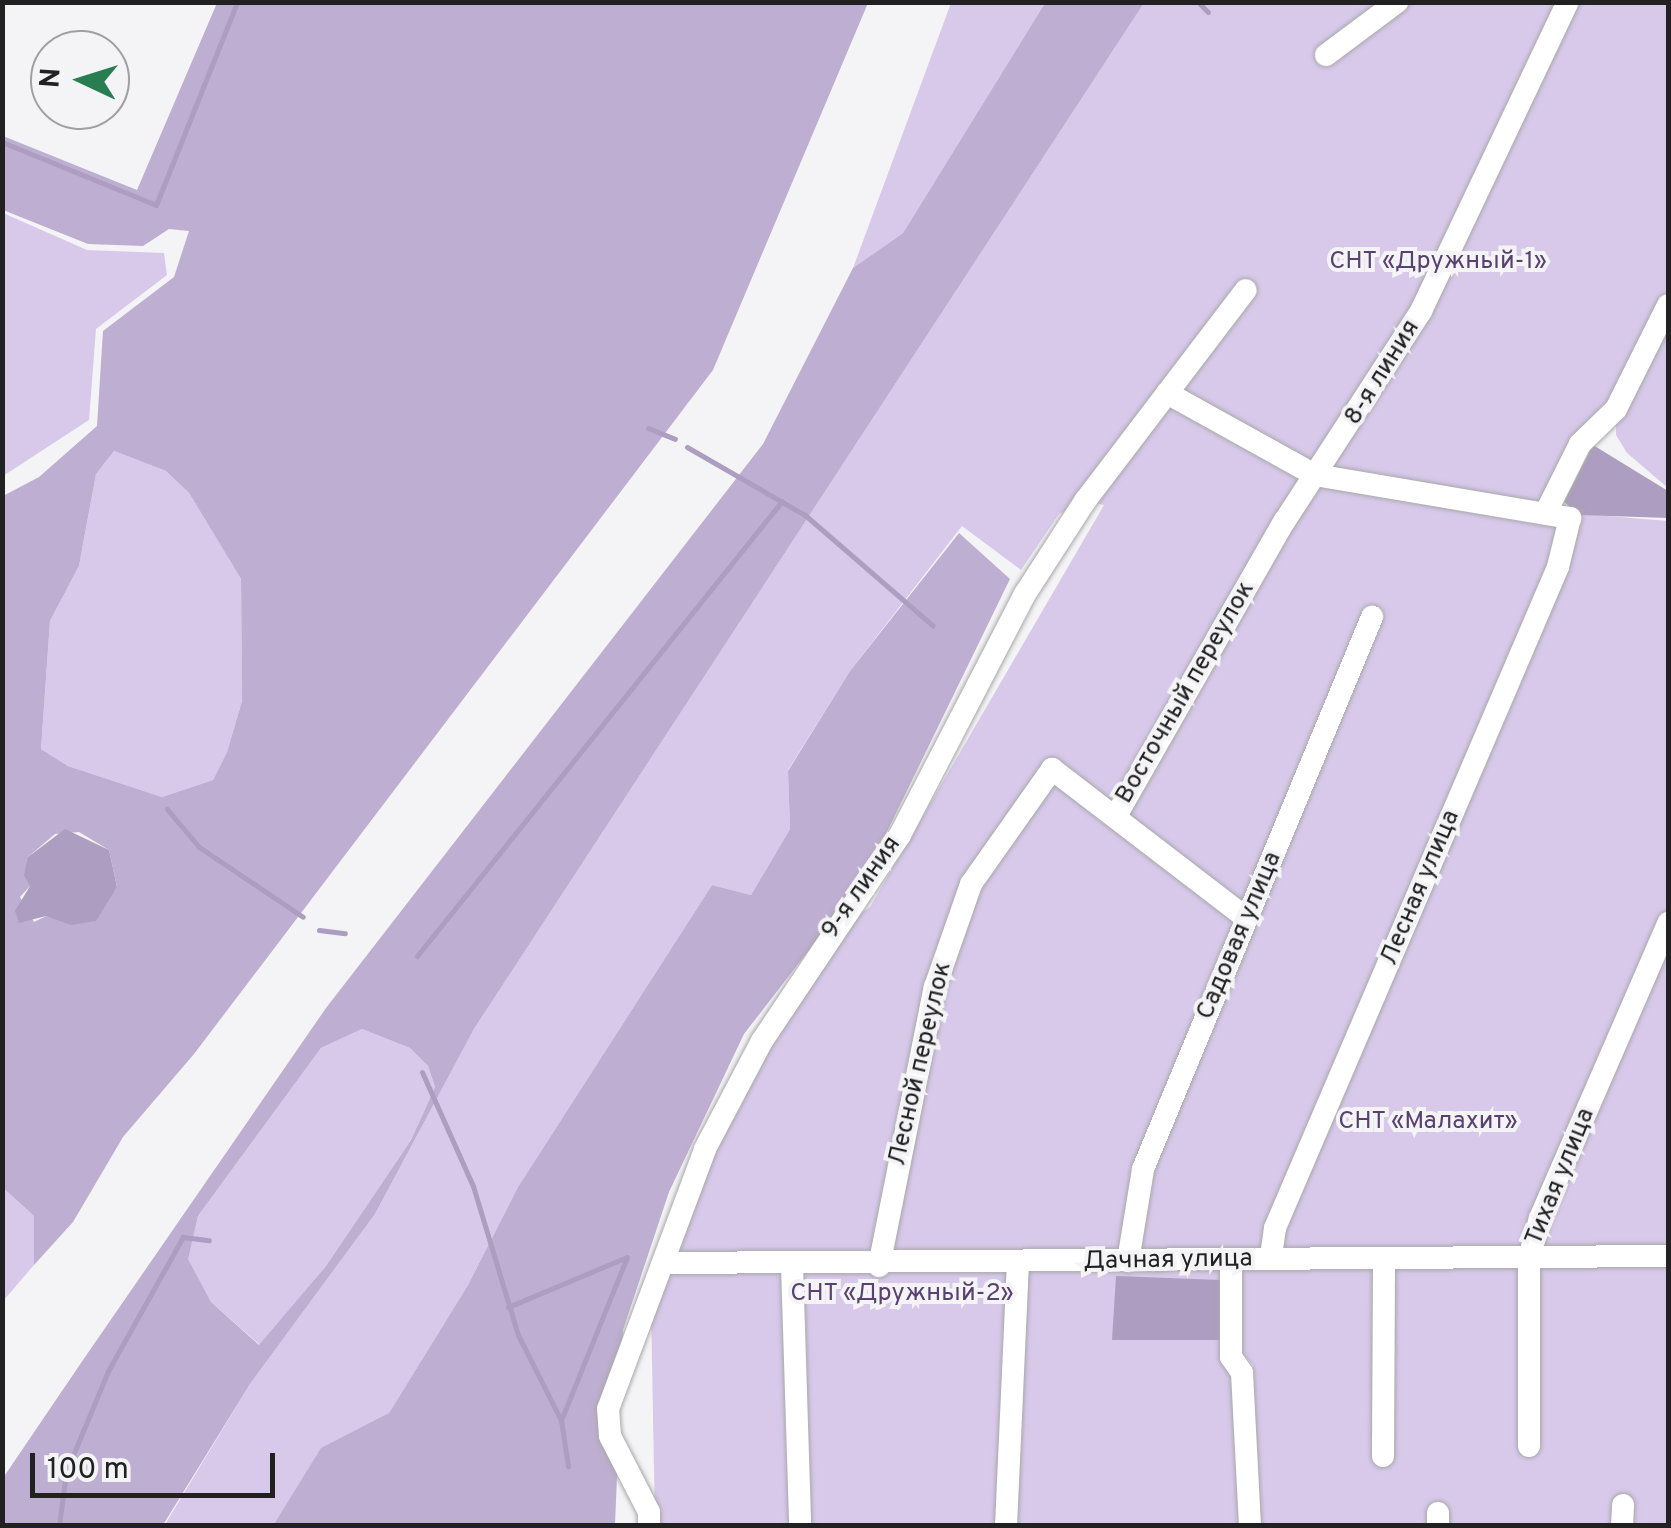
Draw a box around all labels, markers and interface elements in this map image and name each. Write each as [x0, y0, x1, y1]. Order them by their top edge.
north arrow [30, 30, 130, 130]
text: N [33, 67, 71, 89]
park label: СНТ «Дружный-1» [1329, 247, 1547, 277]
street label: 8-я линия [1339, 315, 1427, 431]
street label: Восточный переулок [1110, 577, 1262, 809]
street label: Лесная улица [1375, 806, 1467, 970]
street label: 9-я линия [816, 831, 908, 945]
street label: Садовая улица [1191, 848, 1289, 1024]
street label: Лесной переулок [883, 959, 959, 1169]
street label: Тихая улица [1520, 1104, 1602, 1250]
park label: СНТ «Малахит» [1338, 1107, 1518, 1137]
street label: Дачная улица [1083, 1245, 1253, 1277]
park label: СНТ «Дружный-2» [790, 1279, 1014, 1309]
scale bar [35, 1433, 280, 1495]
text: 100 m [47, 1452, 129, 1489]

